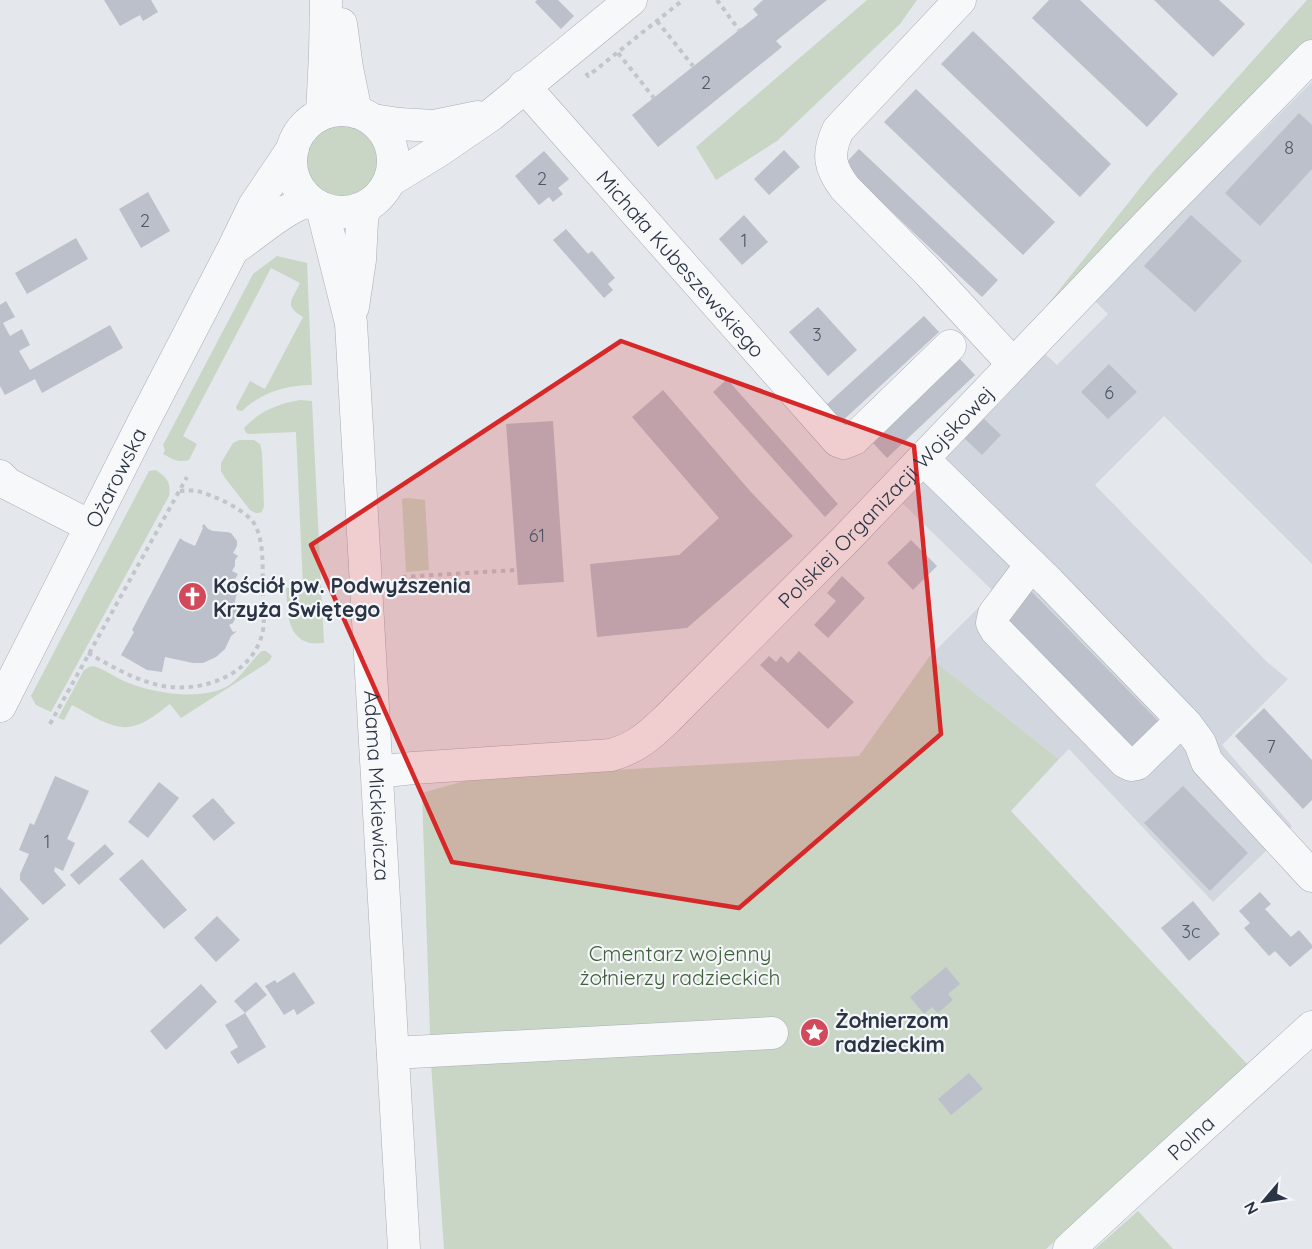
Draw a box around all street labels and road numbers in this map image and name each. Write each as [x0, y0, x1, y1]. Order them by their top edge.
street label: Michała Kubeszewskiego [591, 165, 771, 363]
street label: Polskiej Organizacji Wojskowej [772, 380, 999, 613]
street label: Ożarowska [79, 423, 152, 532]
street label: Adama Mickiewicza [359, 690, 396, 882]
street label: Polna [1162, 1109, 1220, 1166]

